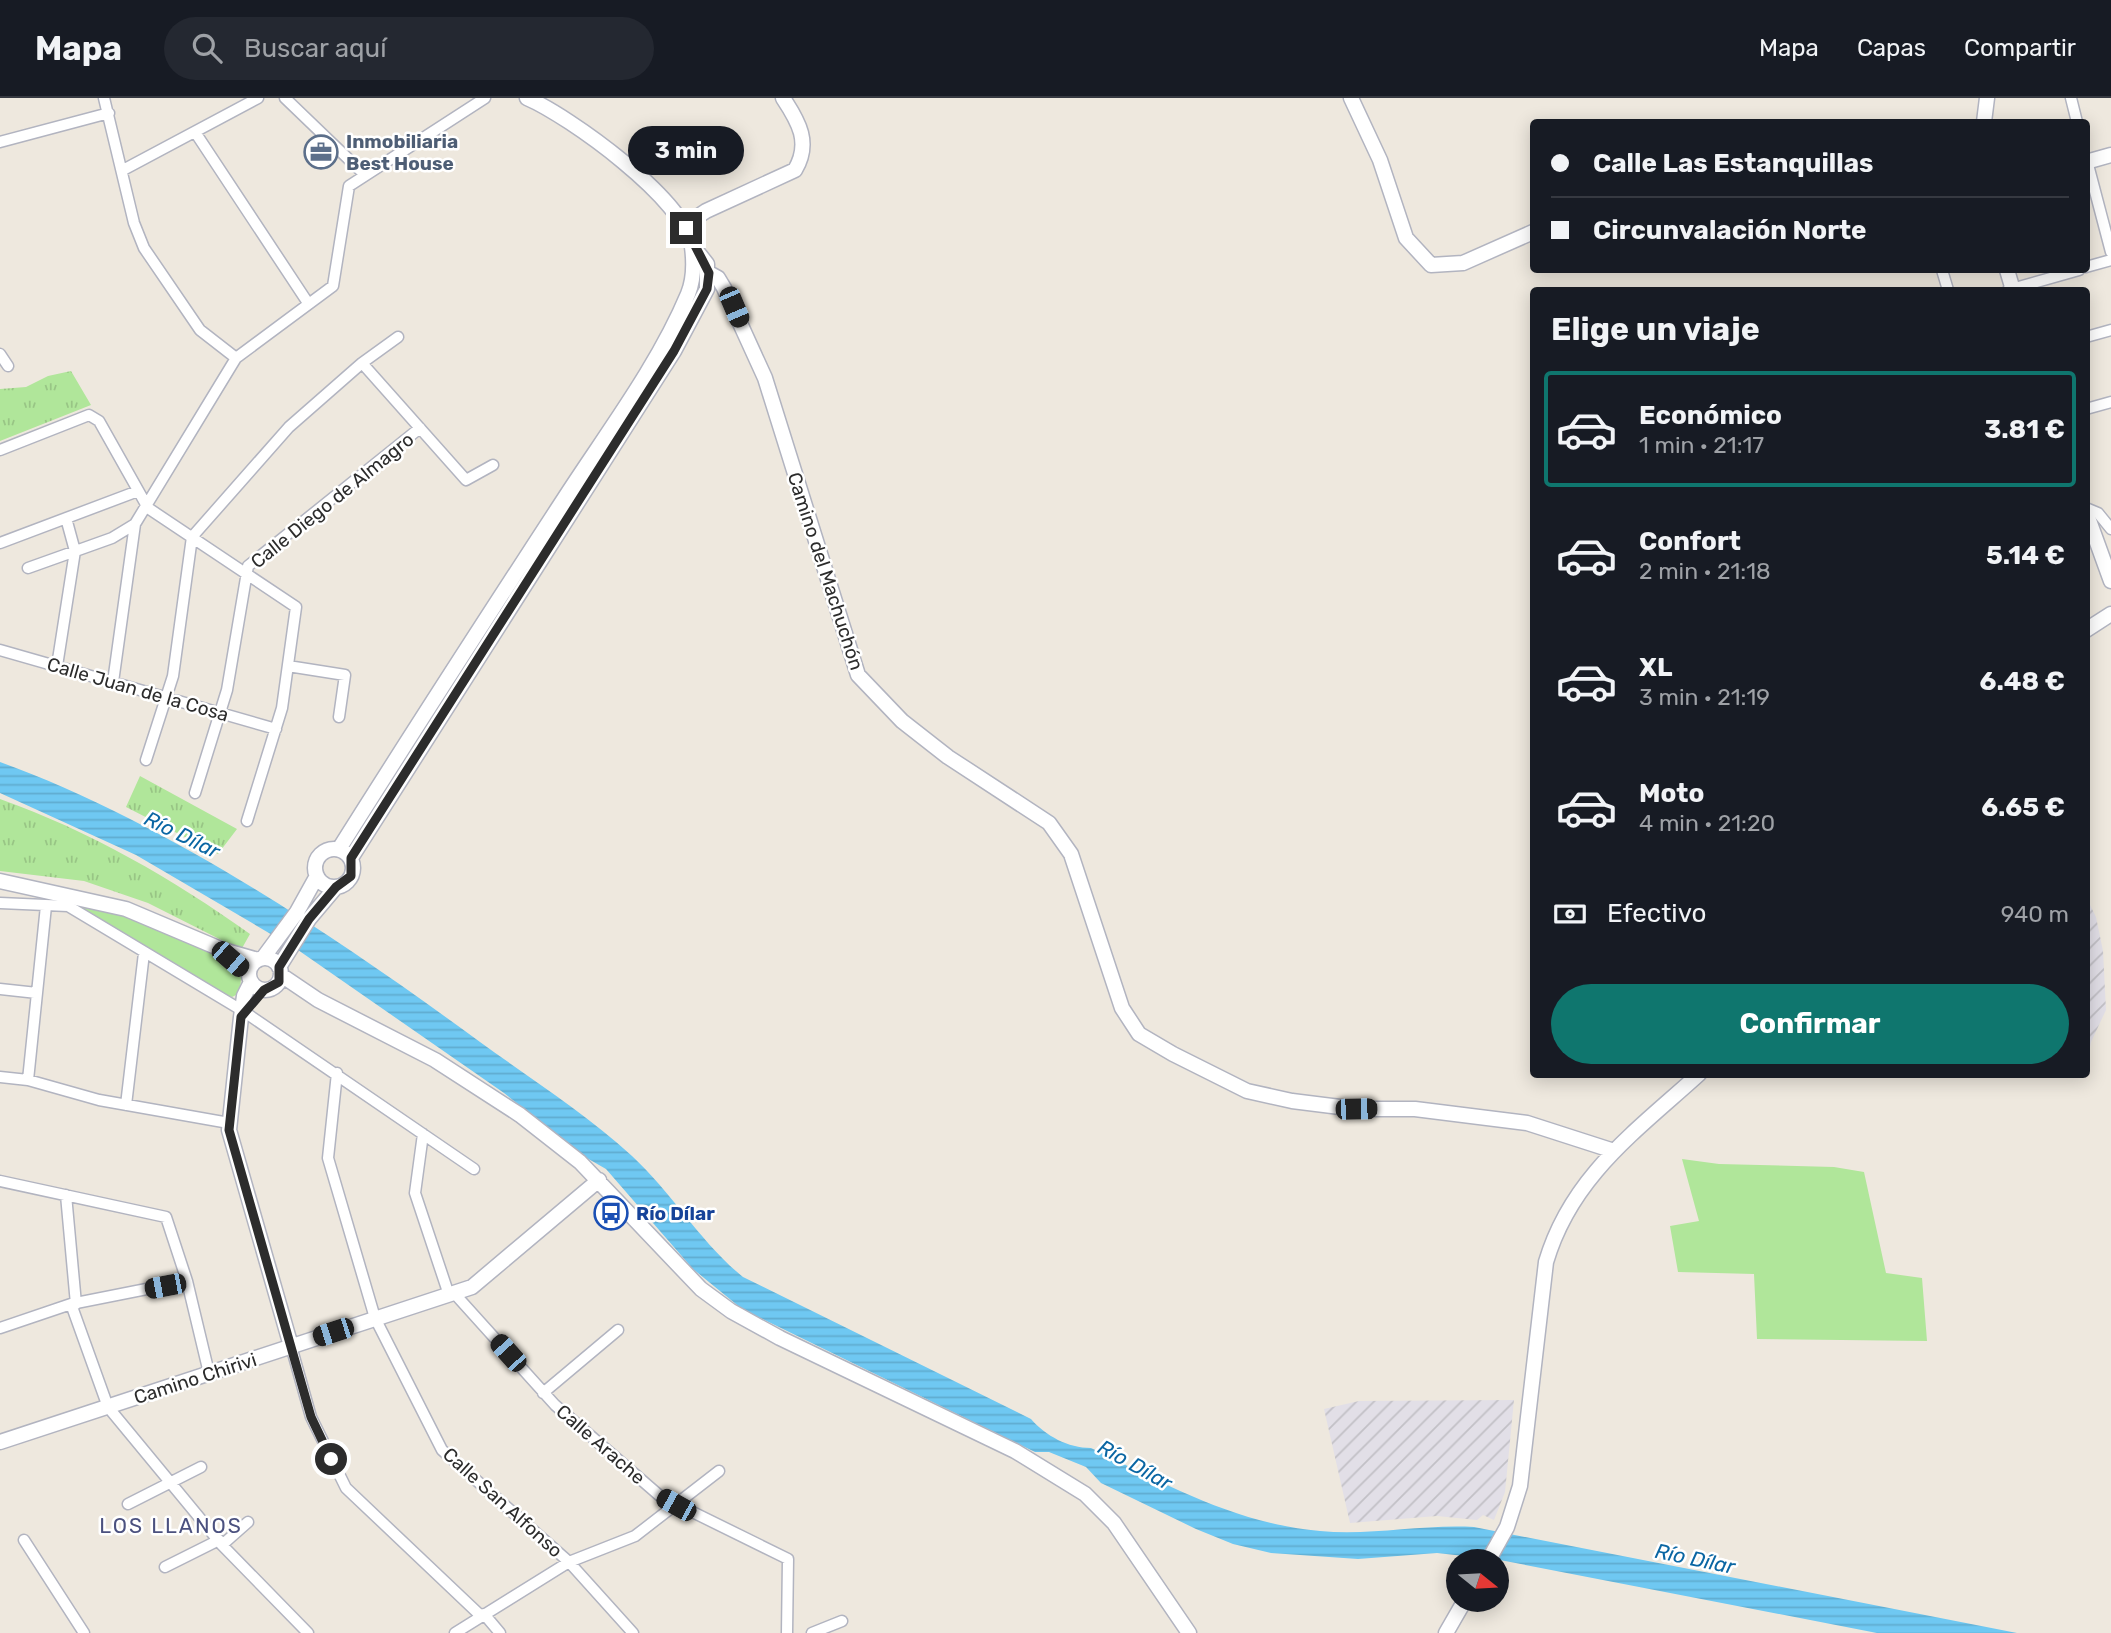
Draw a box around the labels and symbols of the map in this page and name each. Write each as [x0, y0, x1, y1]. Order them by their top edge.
callout: 3 min [628, 127, 744, 176]
place label: Inmobiliaria Best House [346, 130, 458, 175]
office icon: Inmobiliaria Best House [302, 133, 340, 171]
route end [670, 212, 702, 244]
car [717, 284, 752, 330]
street label: Calle Diego de Almagro [246, 428, 418, 573]
street label: Camino del Machuchón [783, 469, 868, 673]
street label: Calle Juan de la Cosa [44, 653, 231, 726]
water label: Río Dílar [140, 806, 225, 864]
car [208, 937, 253, 981]
car [1335, 1098, 1378, 1120]
bus stop icon: Río Dílar [592, 1194, 630, 1232]
place label: Río Dílar [636, 1202, 715, 1225]
car [143, 1272, 188, 1300]
car [310, 1316, 357, 1348]
car [487, 1330, 530, 1376]
street label: Camino Chirivi [131, 1348, 259, 1409]
street label: Calle Arache [552, 1400, 650, 1489]
water label: Río Dílar [1094, 1434, 1178, 1496]
route start [315, 1443, 347, 1475]
street label: Calle San Alfonso [438, 1443, 567, 1562]
car [653, 1486, 700, 1524]
district label: LOS LLANOS [99, 1513, 243, 1538]
water label: Río Dílar [1653, 1538, 1738, 1579]
north arrow [1446, 1549, 1508, 1612]

